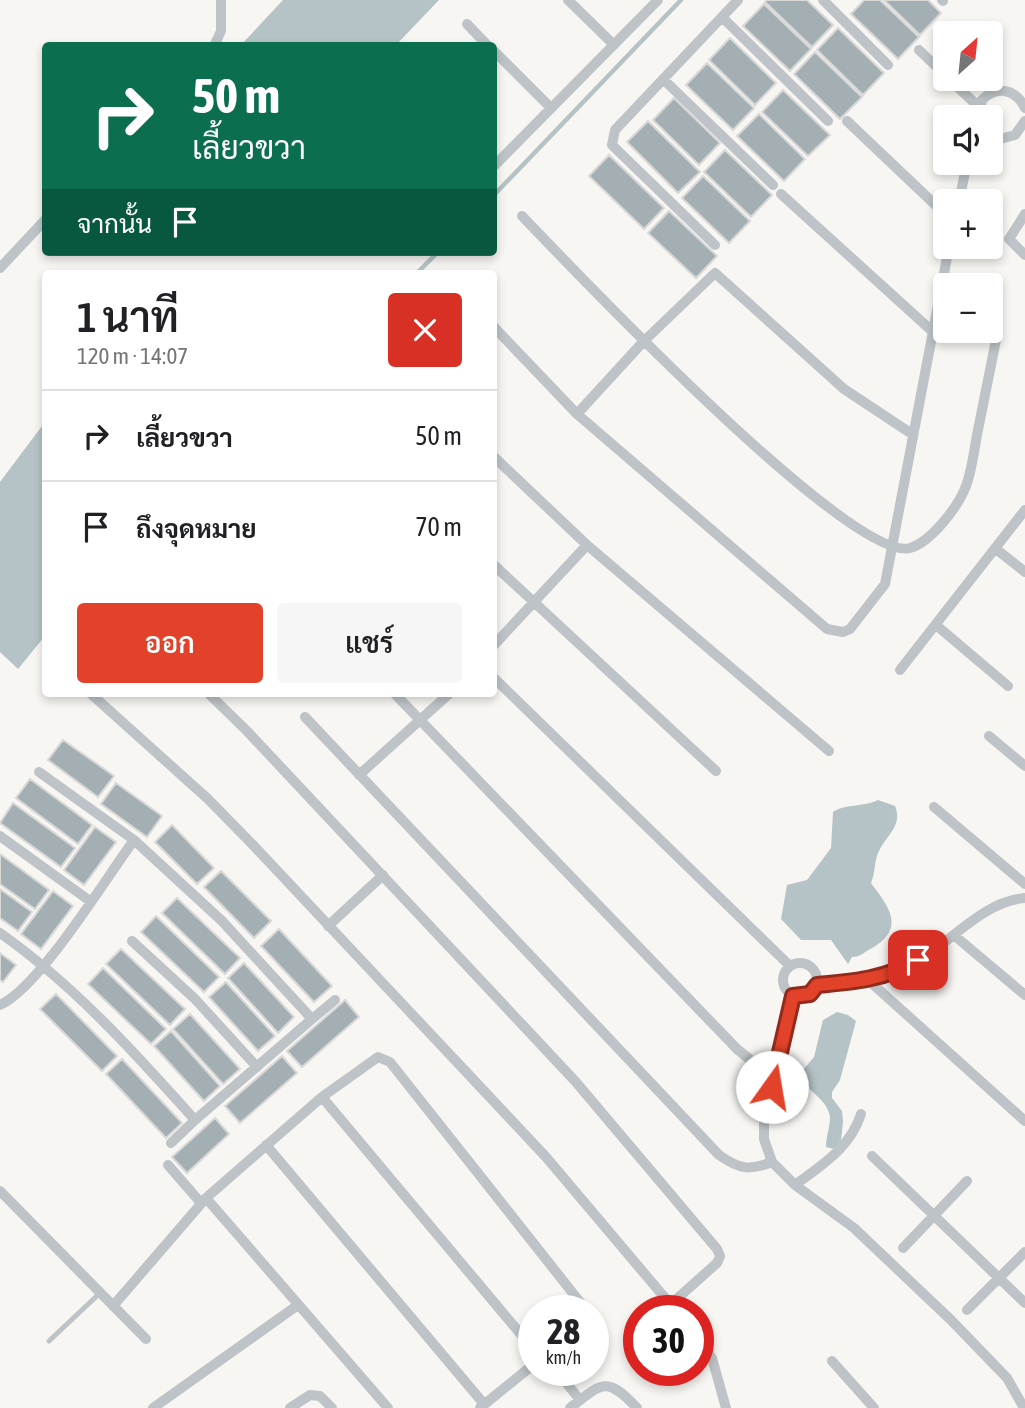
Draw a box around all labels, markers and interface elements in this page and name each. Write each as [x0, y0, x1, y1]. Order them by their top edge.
north arrow [933, 21, 1003, 91]
map controls [933, 21, 1003, 343]
text: 50 m [192, 67, 280, 123]
icon: right [77, 70, 168, 161]
button: sound [933, 105, 1003, 175]
text: เลี้ยวขวา [192, 129, 306, 166]
button: + [933, 189, 1003, 259]
icon: arrive [166, 203, 204, 241]
text: จากนั้น [77, 209, 152, 239]
button: − [933, 273, 1003, 343]
text: 1 นาที [77, 293, 179, 341]
button: close [388, 293, 462, 367]
text: 120 m · 14:07 [77, 343, 188, 369]
icon: right [77, 417, 115, 455]
text: 50 m [415, 421, 462, 451]
text: เลี้ยวขวา [136, 423, 233, 453]
icon: arrive [77, 508, 115, 546]
text: 70 m [415, 512, 462, 542]
text: ถึงจุดหมาย [136, 514, 257, 544]
button: ออก [77, 603, 263, 683]
button: แชร์ [277, 603, 462, 683]
pin [888, 930, 948, 990]
icon: arrive [899, 941, 937, 979]
position arrow [735, 1050, 809, 1124]
speed limit sign: 30 [623, 1295, 714, 1386]
text: 28 [547, 1311, 580, 1351]
text: km/h [546, 1347, 581, 1368]

